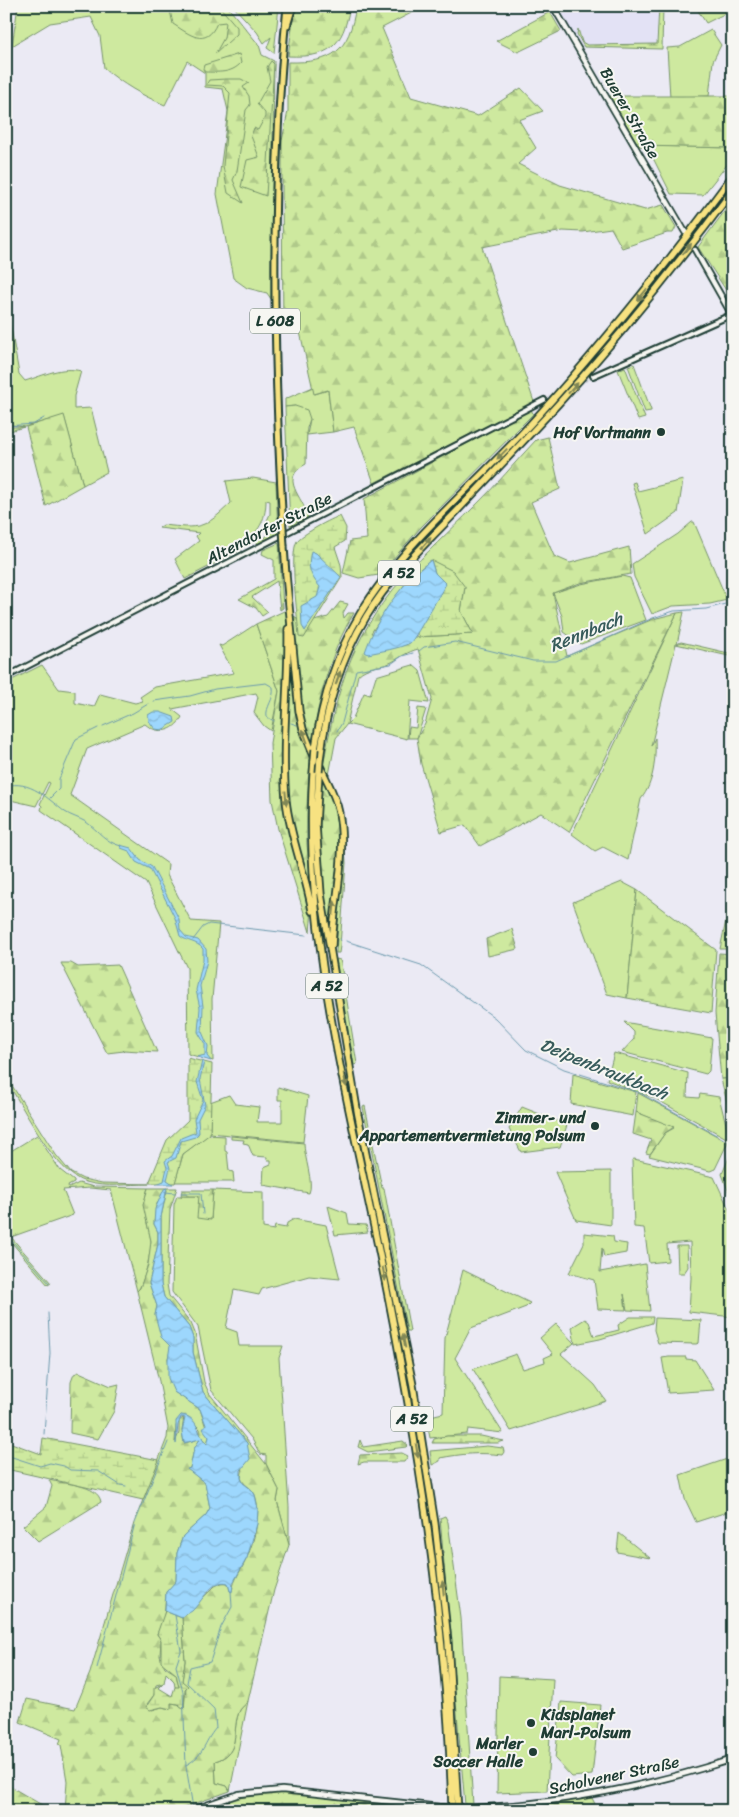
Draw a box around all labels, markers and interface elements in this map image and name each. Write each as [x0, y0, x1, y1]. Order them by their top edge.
street label: Buerer Straße [592, 61, 668, 165]
one-way arrow [682, 242, 692, 256]
one-way arrow [636, 288, 647, 301]
road number: L 608 [250, 308, 300, 334]
one-way arrow [567, 382, 579, 394]
place label: Hof Vortmann [552, 418, 651, 447]
marker: Hof Vortmann [655, 426, 667, 438]
one-way arrow [496, 448, 508, 460]
street label: Altendorfer Straße [200, 484, 337, 573]
one-way arrow [420, 537, 432, 549]
road number: A 52 [378, 560, 420, 586]
water label: Rennbach [544, 602, 629, 661]
one-way arrow [335, 670, 342, 685]
one-way arrow [301, 728, 309, 743]
one-way arrow [283, 790, 291, 806]
one-way arrow [331, 900, 339, 916]
road number: A 52 [306, 974, 348, 998]
water label: Deipenbraukbach [535, 1029, 674, 1110]
one-way arrow [341, 1073, 349, 1089]
place label: Zimmer- und Appartementvermietung Polsum [358, 1103, 587, 1150]
marker: Zimmer- und Appartementvermietung Polsum [589, 1120, 601, 1132]
one-way arrow [380, 1266, 388, 1281]
one-way arrow [400, 1333, 408, 1348]
road number: A 52 [391, 1406, 433, 1432]
one-way arrow [413, 1443, 421, 1459]
one-way arrow [438, 1579, 446, 1595]
place label: Kidsplanet Marl-Polsum [540, 1700, 631, 1747]
marker: Kidsplanet Marl-Polsum [525, 1717, 537, 1729]
place label: Marler Soccer Halle [432, 1729, 524, 1776]
marker: Marler Soccer Halle [527, 1746, 539, 1758]
street label: Scholvener Straße [546, 1747, 682, 1803]

